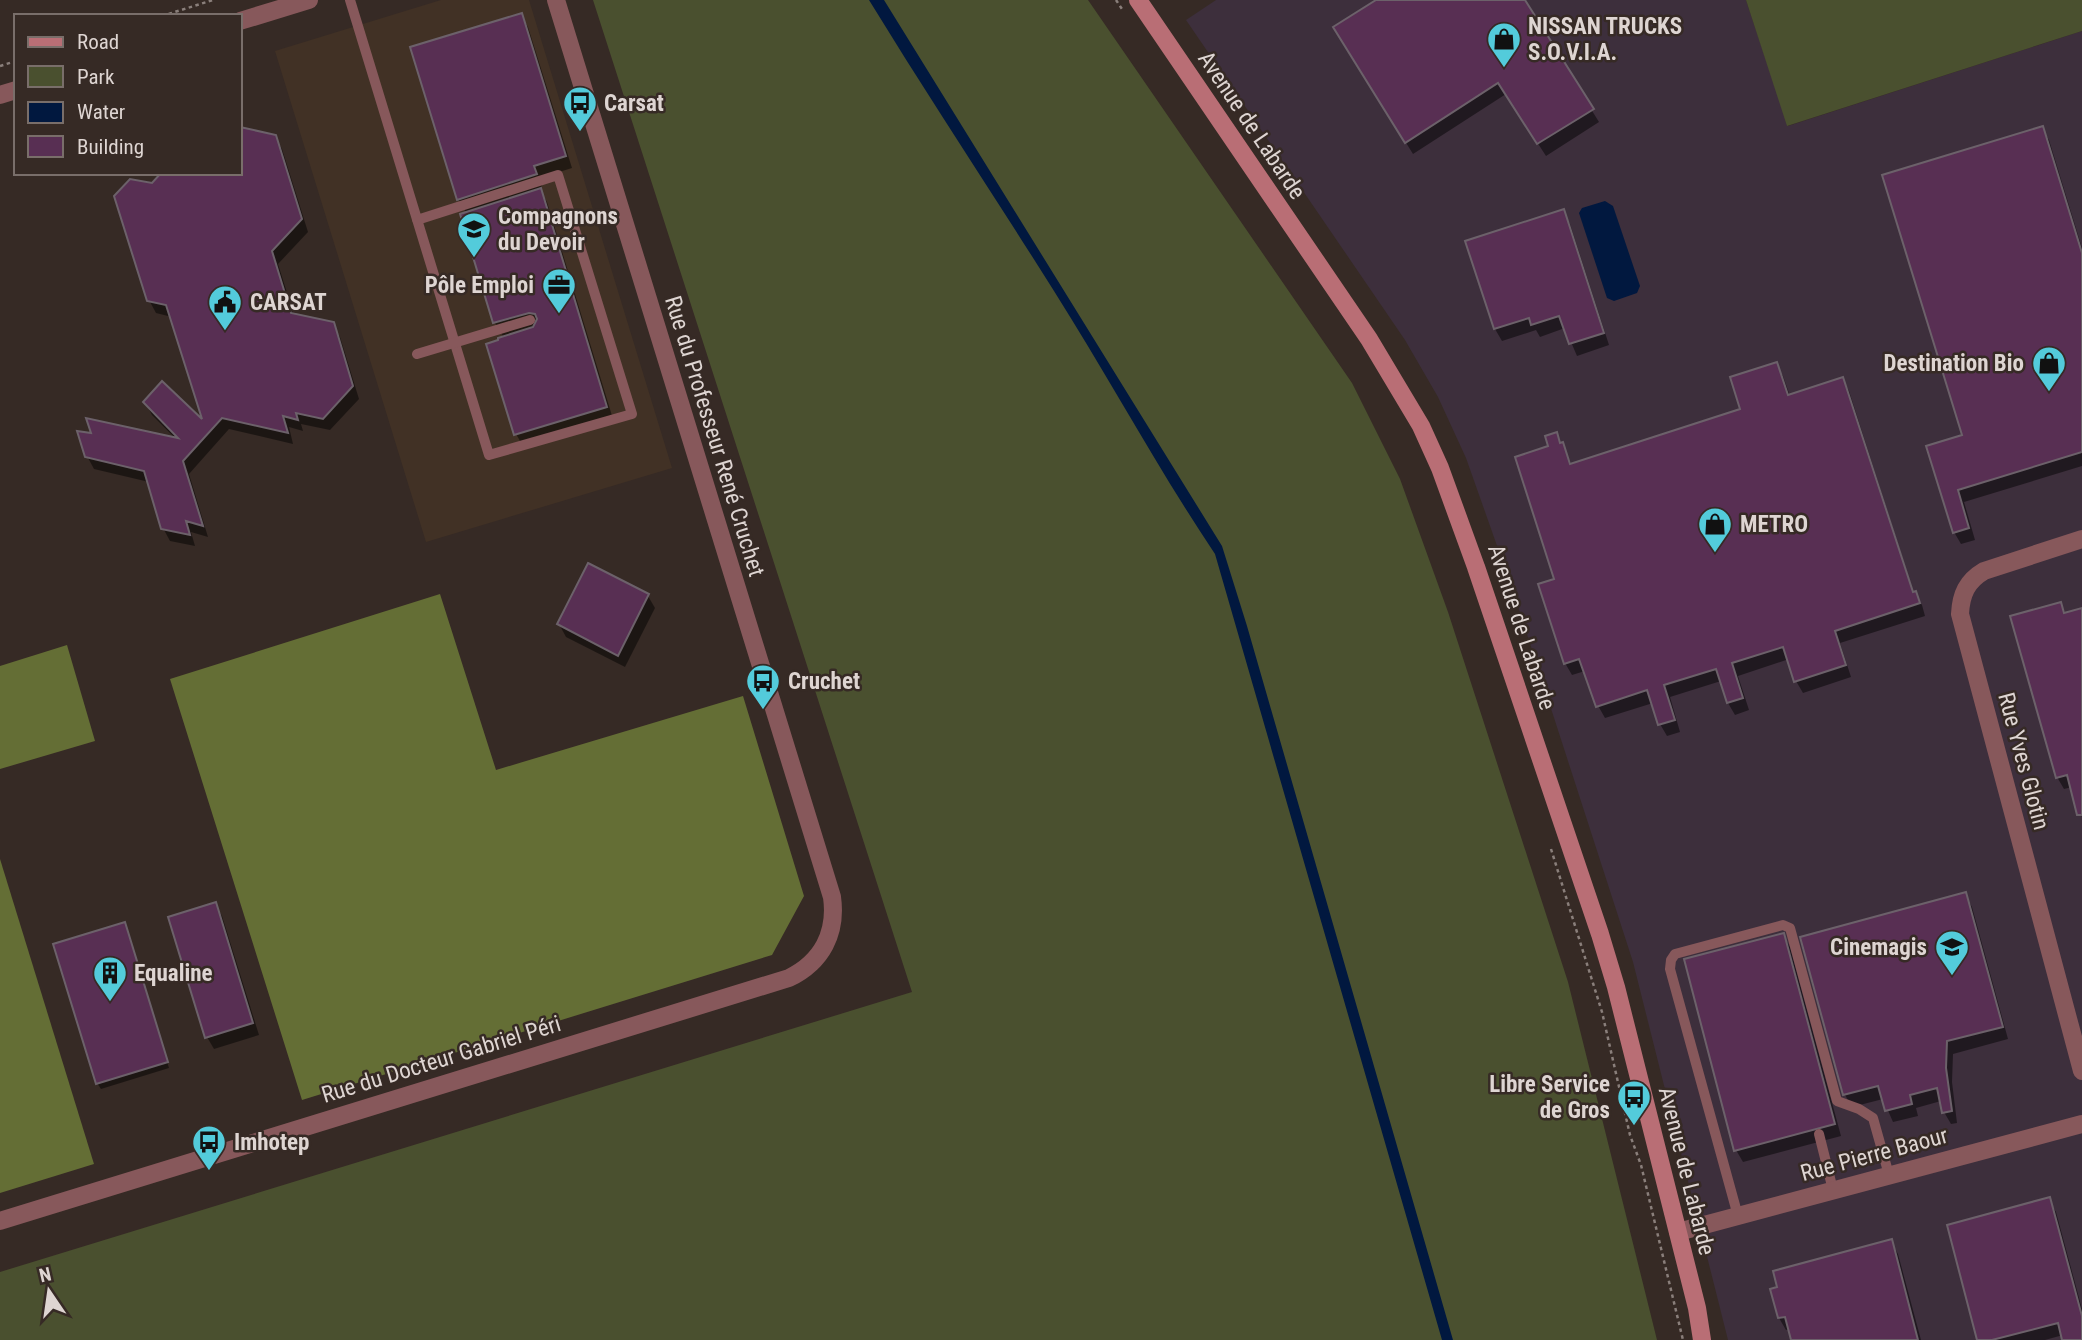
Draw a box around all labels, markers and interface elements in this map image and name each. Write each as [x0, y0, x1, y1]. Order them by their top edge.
place label: NISSAN TRUCKS S.O.V.I.A. [1528, 13, 1682, 66]
legend [14, 14, 242, 175]
shop icon: NISSAN TRUCKS S.O.V.I.A. [1485, 20, 1523, 69]
text: Road [77, 30, 119, 54]
street label: Avenue de Labarde [1192, 46, 1311, 204]
text: Park [77, 65, 115, 89]
bus stop icon: Carsat [561, 84, 599, 133]
place label: Carsat [604, 90, 664, 117]
text: Water [77, 100, 125, 124]
text: Building [77, 135, 144, 159]
place label: Compagnons du Devoir [498, 203, 618, 256]
school or university icon: Compagnons du Devoir [455, 210, 493, 259]
office icon: Pôle Emploi [540, 266, 578, 315]
place label: Pôle Emploi [425, 272, 534, 299]
public building icon: CARSAT [206, 283, 244, 332]
place label: CARSAT [250, 289, 327, 316]
street label: Rue du Professeur René Cruchet [659, 293, 770, 580]
shop icon: Destination Bio [2030, 344, 2068, 393]
place label: Destination Bio [1883, 350, 2024, 377]
shop icon: METRO [1696, 505, 1734, 554]
place label: METRO [1740, 511, 1808, 538]
street label: Avenue de Labarde [1482, 541, 1561, 713]
bus stop icon: Cruchet [744, 662, 782, 711]
place label: Cruchet [788, 668, 860, 695]
street label: Rue Yves Glotin [1992, 689, 2055, 833]
school or university icon: Cinemagis [1933, 928, 1971, 977]
place label: Cinemagis [1830, 934, 1927, 961]
building icon: Equaline [91, 954, 129, 1003]
place label: Equaline [134, 960, 213, 987]
street label: Rue du Docteur Gabriel Péri [318, 1010, 564, 1109]
place label: Libre Service de Gros [1489, 1071, 1610, 1124]
bus stop icon: Libre Service de Gros [1615, 1078, 1653, 1127]
street label: Avenue de Labarde [1653, 1084, 1720, 1258]
street label: Rue Pierre Baour [1798, 1122, 1951, 1187]
bus stop icon: Imhotep [190, 1123, 228, 1172]
place label: Imhotep [234, 1129, 309, 1156]
north arrow [14, 1256, 84, 1326]
text: N [37, 1262, 54, 1287]

